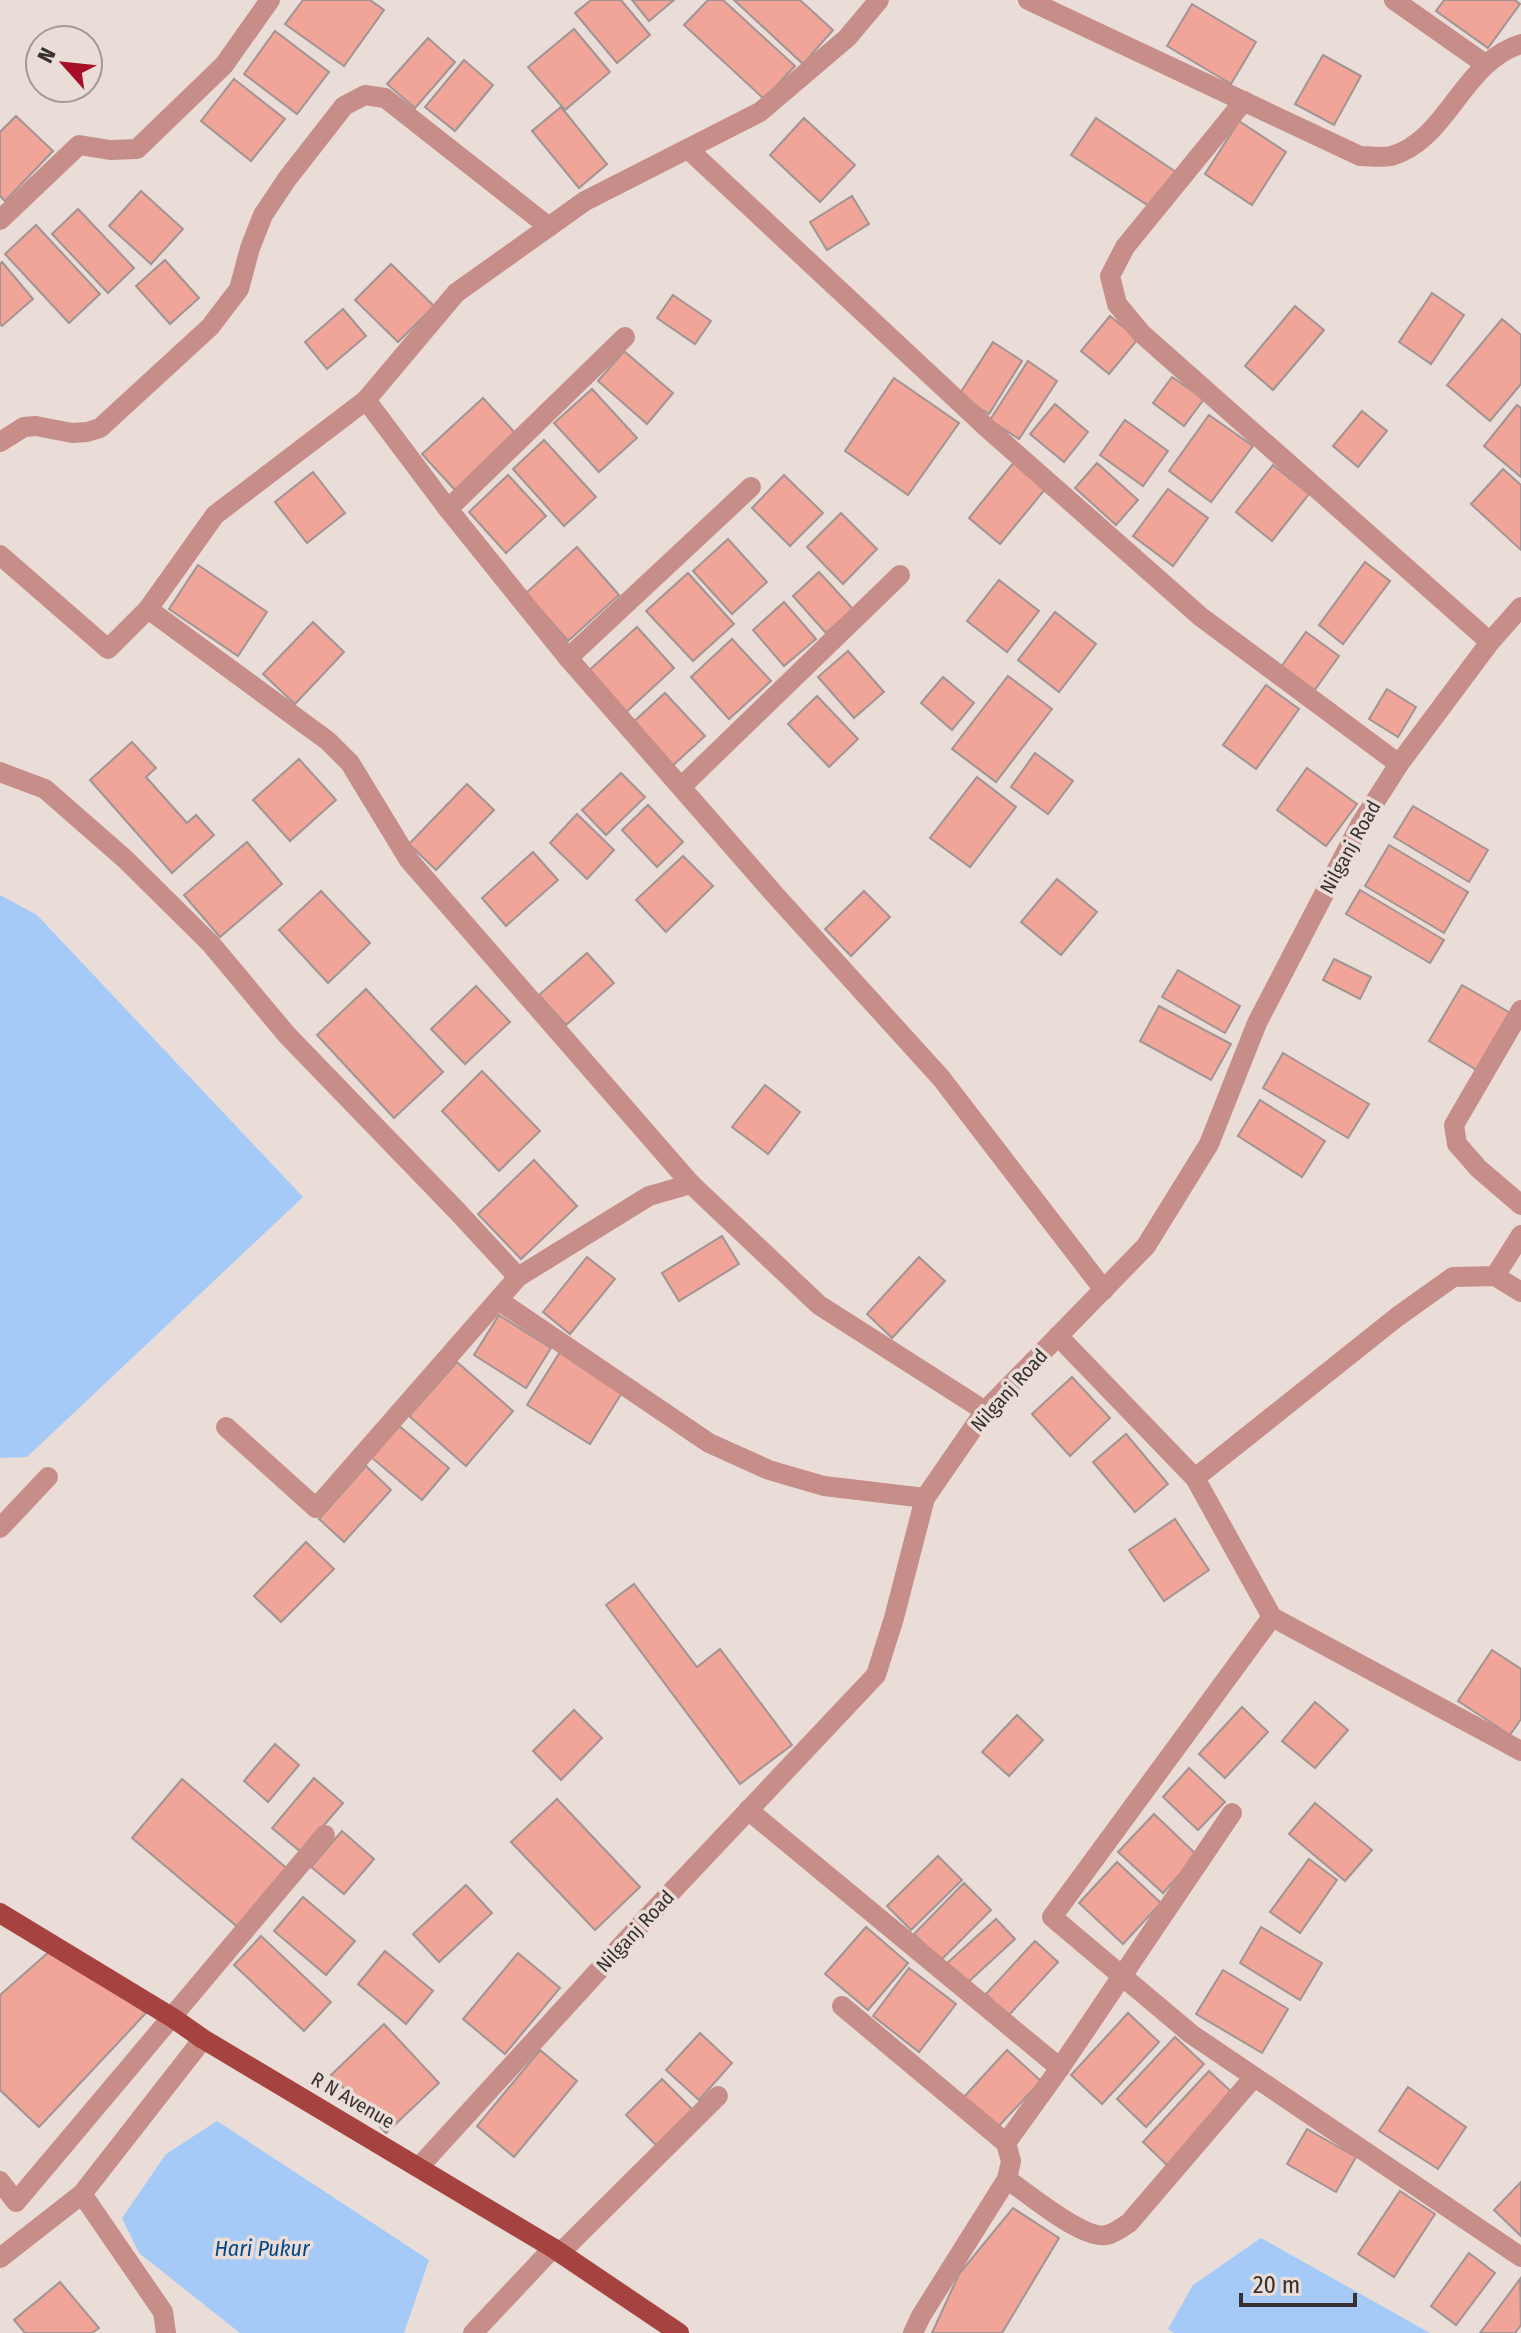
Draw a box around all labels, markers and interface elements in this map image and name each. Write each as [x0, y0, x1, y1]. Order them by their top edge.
north arrow [24, 24, 104, 104]
text: N [32, 43, 62, 67]
street label: Nilganj Road [1315, 796, 1385, 898]
street label: Nilganj Road [966, 1344, 1052, 1436]
street label: Nilganj Road [591, 1885, 679, 1977]
street label: R N Avenue [307, 2066, 399, 2134]
water label: Hari Pukur [215, 2235, 311, 2262]
scale bar [1241, 2257, 1355, 2307]
text: 20 m [1253, 2271, 1300, 2299]

